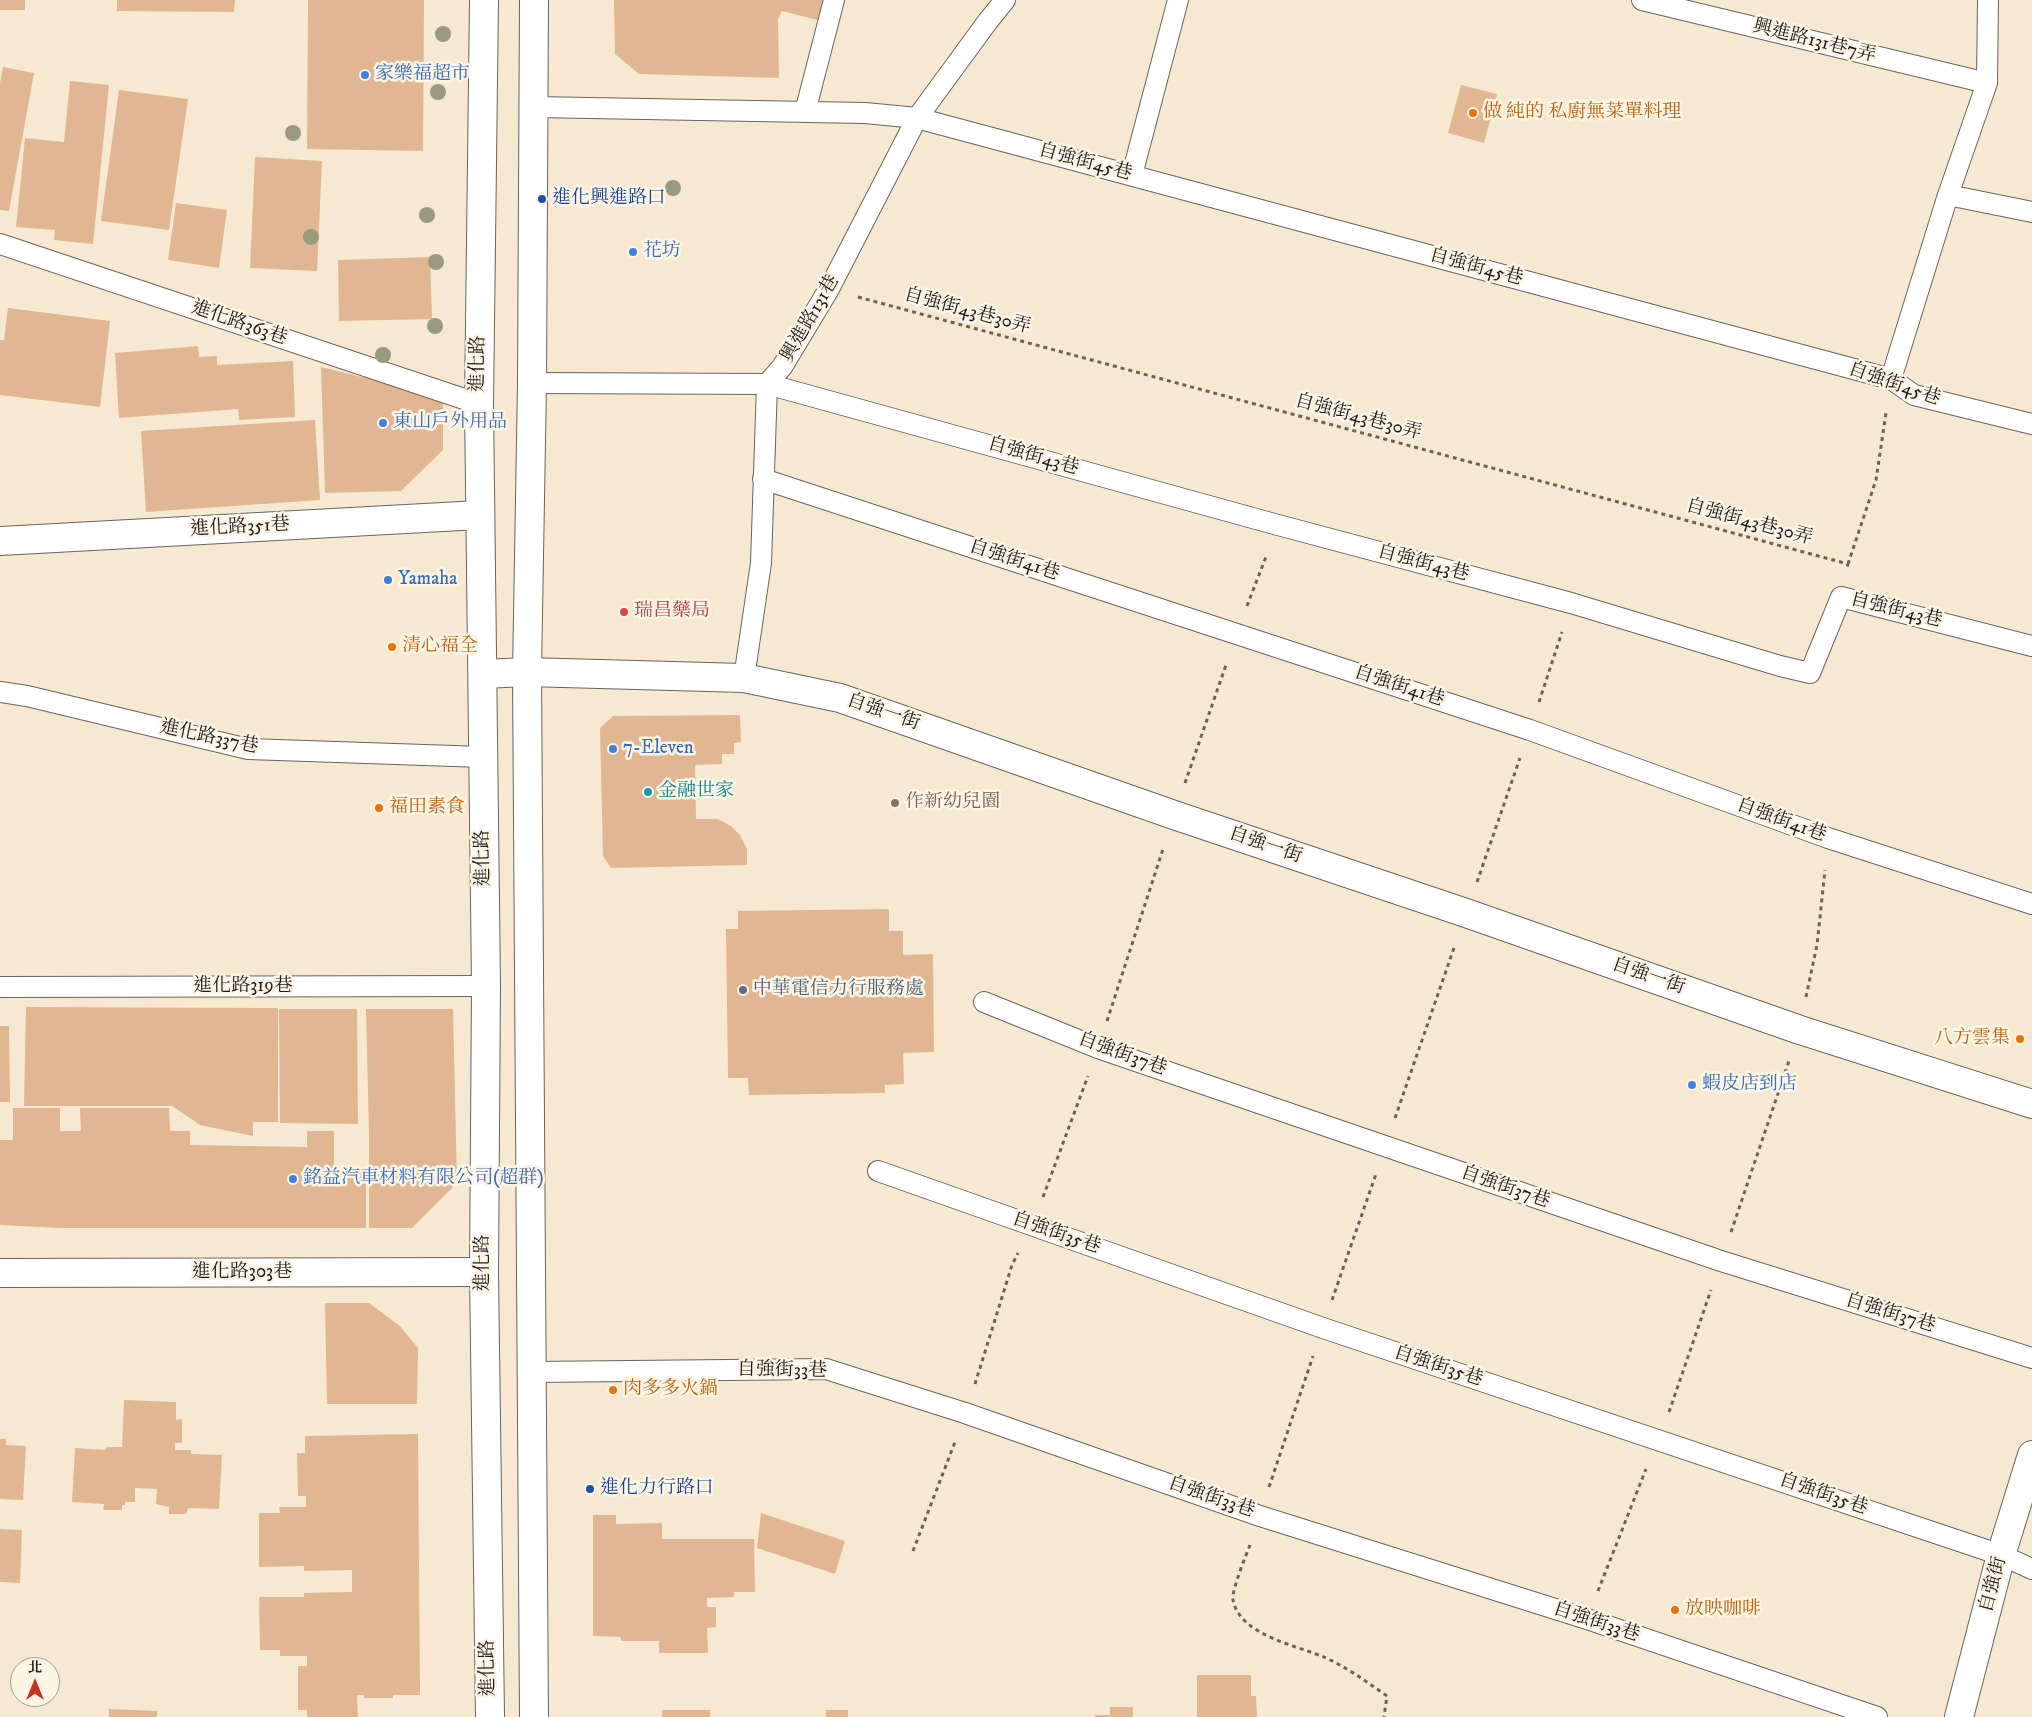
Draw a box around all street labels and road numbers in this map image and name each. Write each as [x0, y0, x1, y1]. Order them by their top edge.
street label: 興進路131巷7弄 [1750, 16, 1878, 68]
street label: 自強街45巷 [1036, 140, 1134, 186]
street label: 自強街45巷 [1427, 245, 1525, 291]
street label: 興進路131巷 [777, 271, 845, 367]
street label: 自強街43巷30弄 [901, 284, 1033, 340]
street label: 進化路363巷 [188, 297, 290, 351]
street label: 進化路 [467, 335, 491, 393]
street label: 自強街45巷 [1845, 359, 1943, 411]
street label: 自強街43巷30弄 [1292, 390, 1424, 446]
street label: 自強街43巷 [985, 433, 1081, 481]
street label: 自強街43巷30弄 [1683, 495, 1815, 551]
street label: 進化路351巷 [190, 514, 290, 542]
street label: 自強街41巷 [966, 536, 1062, 586]
street label: 自強街43巷 [1375, 541, 1471, 587]
street label: 自強街43巷 [1848, 589, 1944, 633]
street label: 自強街41巷 [1351, 662, 1447, 712]
street label: 自強一街 [843, 690, 923, 736]
street label: 進化路337巷 [158, 716, 260, 760]
street label: 自強街41巷 [1733, 794, 1829, 848]
street label: 自強一街 [1225, 823, 1305, 869]
street label: 進化路 [472, 829, 496, 887]
street label: 自強一街 [1608, 954, 1688, 1000]
street label: 進化路319巷 [193, 976, 293, 998]
street label: 自強街37巷 [1074, 1028, 1170, 1082]
street label: 自強街37巷 [1457, 1162, 1553, 1214]
street label: 自強街35巷 [1009, 1208, 1103, 1260]
street label: 進化路 [473, 1235, 495, 1291]
street label: 進化路303巷 [192, 1262, 292, 1284]
street label: 自強街37巷 [1842, 1289, 1938, 1339]
street label: 自強街35巷 [1390, 1342, 1486, 1392]
street label: 自強街33巷 [737, 1359, 827, 1383]
street label: 自強街35巷 [1776, 1469, 1870, 1521]
street label: 自強街33巷 [1165, 1473, 1257, 1523]
street label: 自強街 [1976, 1555, 2012, 1615]
street label: 自強街33巷 [1550, 1598, 1642, 1648]
street label: 進化路 [477, 1639, 501, 1697]

